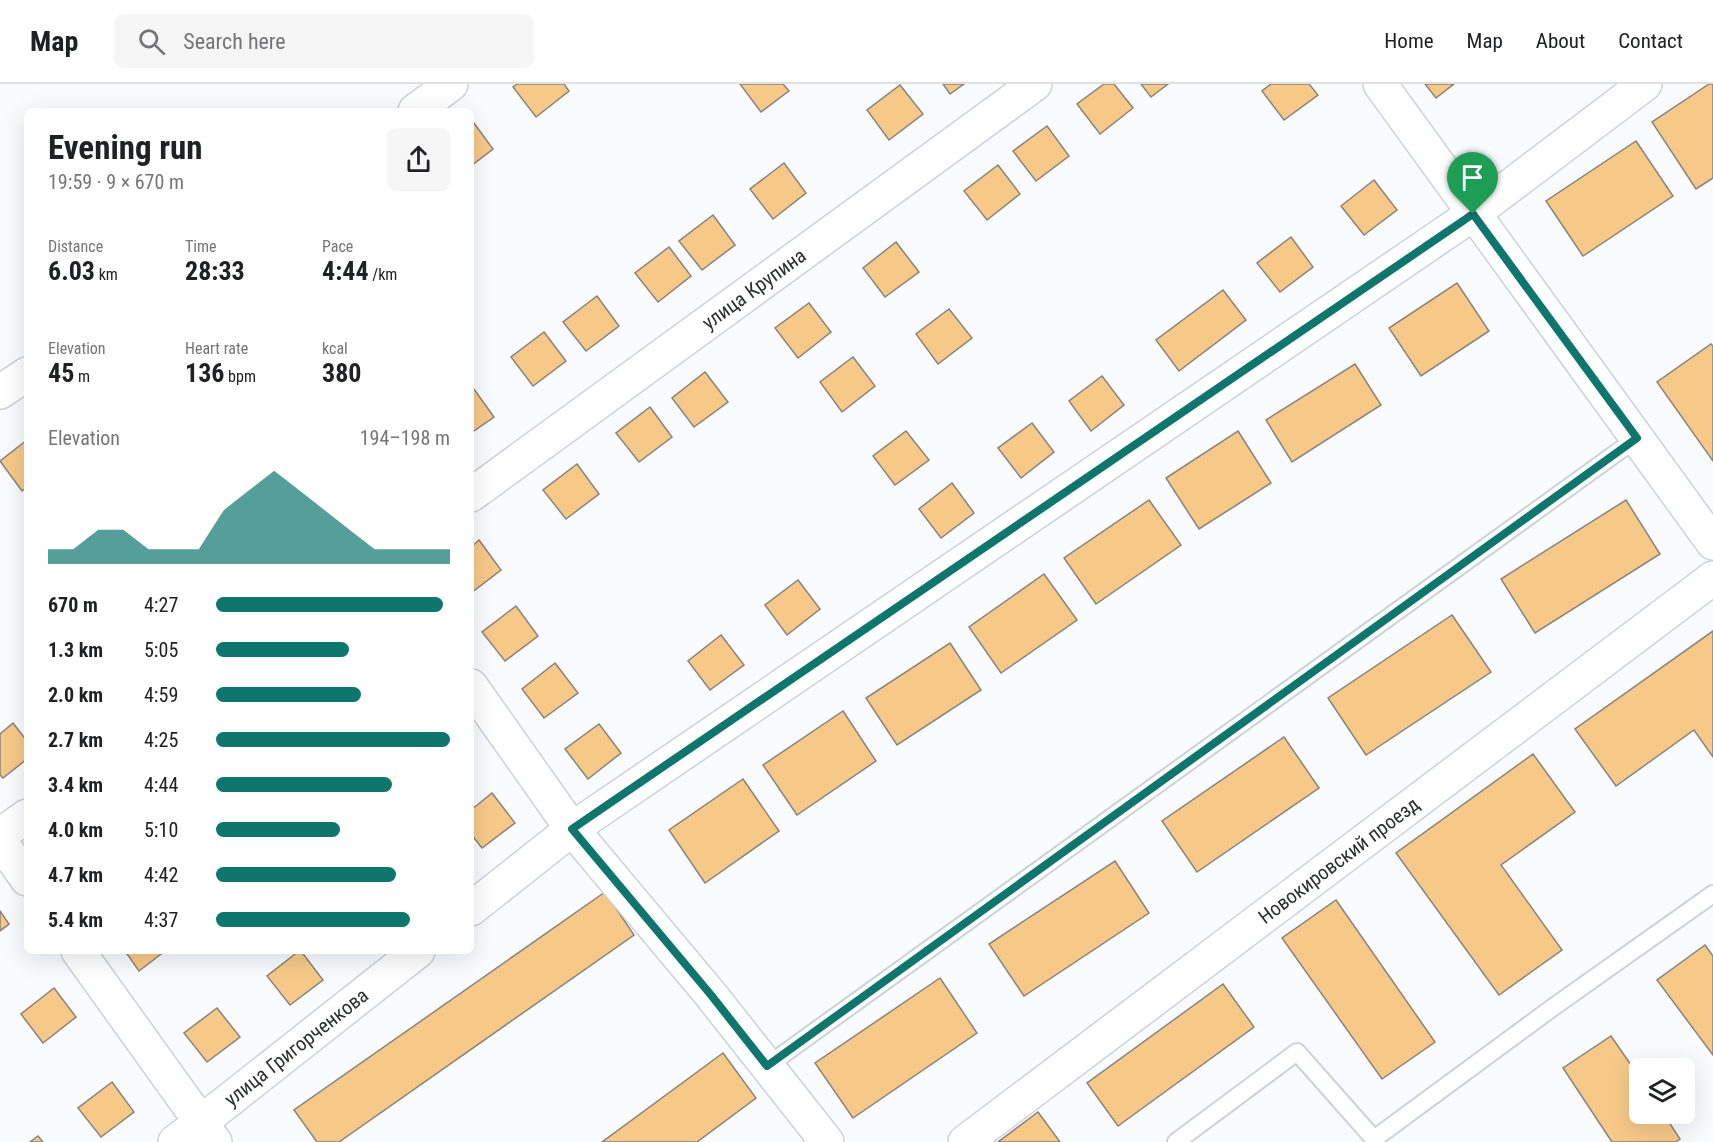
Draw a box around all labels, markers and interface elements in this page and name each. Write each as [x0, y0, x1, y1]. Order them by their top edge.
search box [114, 14, 534, 68]
text: Map [30, 25, 78, 58]
icon: search [135, 25, 168, 58]
text: Search here [183, 29, 286, 54]
text: Home [1384, 29, 1434, 53]
text: Map [1467, 29, 1503, 53]
text: About [1536, 29, 1585, 53]
text: Contact [1618, 29, 1683, 53]
text: Evening run [48, 128, 203, 167]
button: share [387, 128, 450, 191]
pin [1447, 152, 1498, 214]
icon: arrive [1456, 161, 1489, 194]
text: 19:59 · 9 × 670 m [48, 170, 184, 194]
text: Distance [48, 237, 103, 256]
text: Time [185, 237, 217, 256]
text: Pace [322, 237, 353, 256]
street label: улица Крупина [697, 243, 810, 335]
text: 6.03 [48, 256, 95, 286]
text: 28:33 [185, 256, 245, 286]
text: 4:44 [322, 256, 369, 286]
text: km [95, 265, 118, 284]
text: /km [369, 265, 397, 284]
text: Elevation [48, 339, 106, 358]
text: Heart rate [185, 339, 248, 358]
text: kcal [322, 339, 348, 358]
text: 45 [48, 358, 74, 388]
text: 136 [185, 358, 224, 388]
text: 380 [322, 358, 361, 388]
text: m [74, 367, 90, 386]
text: bpm [224, 367, 256, 386]
text: Elevation [48, 426, 120, 450]
text: 194–198 m [360, 426, 450, 450]
text: 670 m [48, 593, 98, 617]
text: 4:27 [144, 593, 178, 617]
text: 1.3 km [48, 638, 103, 662]
text: 5:05 [144, 638, 178, 662]
text: 2.0 km [48, 683, 103, 707]
text: 4:59 [144, 683, 178, 707]
text: 2.7 km [48, 728, 103, 752]
text: 4:25 [144, 728, 178, 752]
text: 3.4 km [48, 773, 103, 797]
text: 4:44 [144, 773, 178, 797]
street label: Новокировский проезд [1253, 792, 1424, 929]
text: 4.0 km [48, 818, 103, 842]
text: 5:10 [144, 818, 178, 842]
text: 4.7 km [48, 863, 103, 887]
text: 4:42 [144, 863, 178, 887]
text: 5.4 km [48, 908, 103, 932]
text: 4:37 [144, 908, 178, 932]
street label: улица Григорченкова [220, 983, 373, 1111]
map controls [1629, 1058, 1695, 1124]
button: layers [1629, 1058, 1695, 1124]

